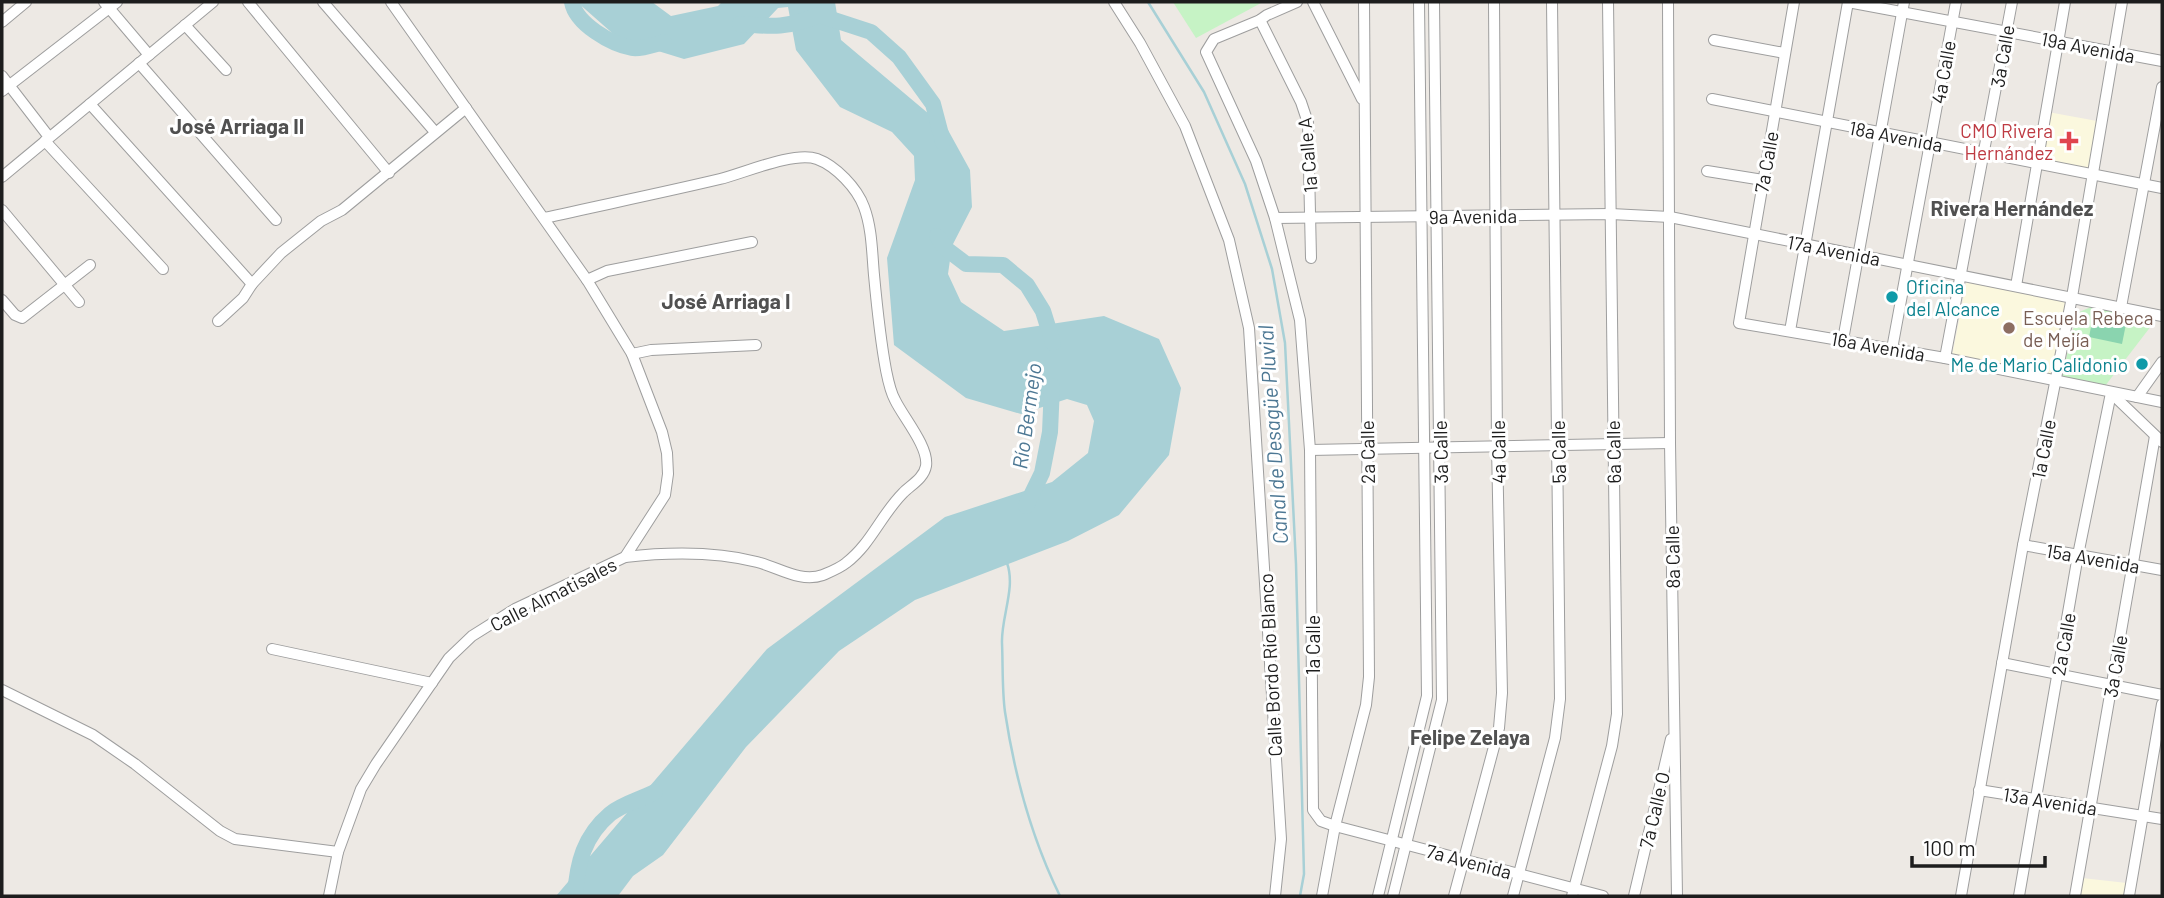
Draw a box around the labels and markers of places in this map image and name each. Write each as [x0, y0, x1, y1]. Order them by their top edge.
place label: CMO Rivera Hernández [1960, 119, 2053, 164]
marker: CMO Rivera Hernández [2059, 131, 2079, 151]
place label: Oficina del Alcance [1906, 275, 2000, 320]
marker: Oficina del Alcance [1884, 289, 1900, 305]
place label: Escuela Rebeca de Mejía [2023, 306, 2153, 351]
marker: Escuela Rebeca de Mejía [2001, 320, 2017, 336]
place label: Me de Mario Calidonio [1950, 353, 2128, 376]
marker: Me de Mario Calidonio [2134, 356, 2150, 372]

